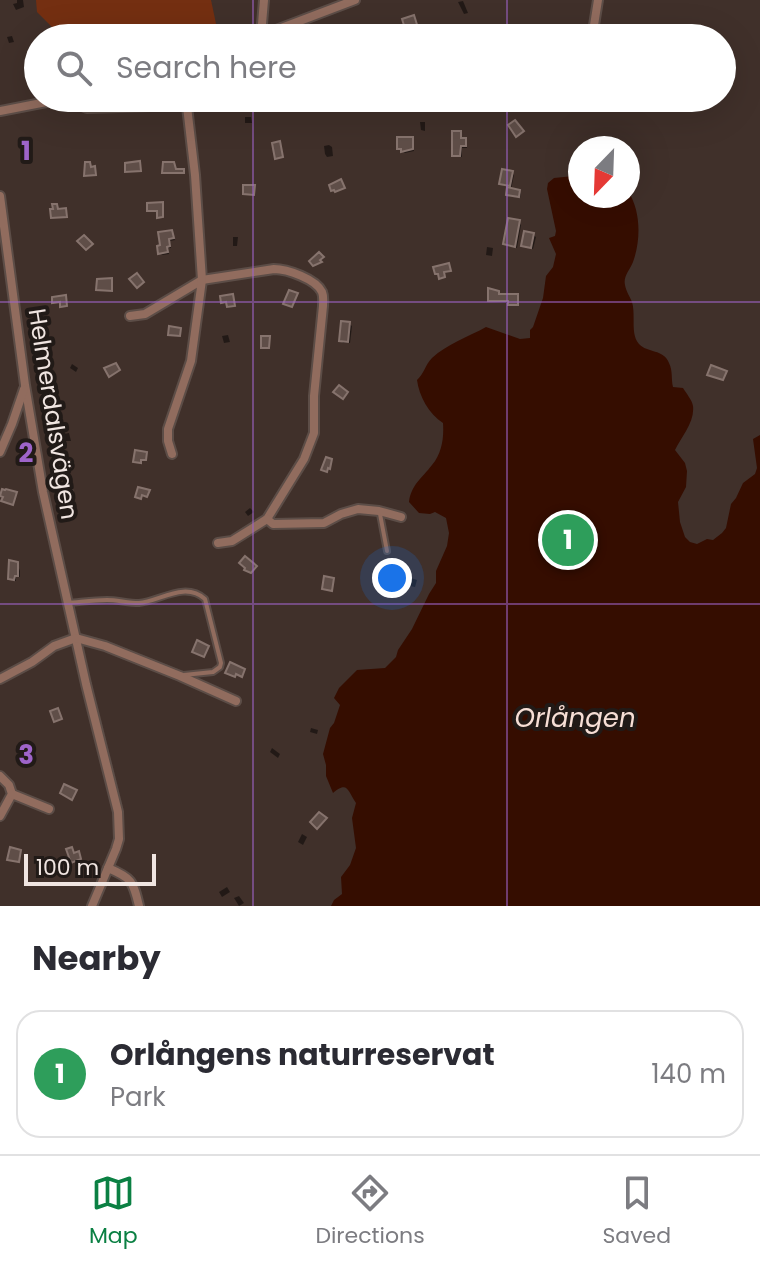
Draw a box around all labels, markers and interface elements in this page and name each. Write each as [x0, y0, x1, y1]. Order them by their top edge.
search box [24, 24, 736, 112]
icon: search [52, 46, 96, 90]
text: Search here [116, 46, 297, 89]
text: 1 [21, 133, 31, 169]
north arrow [568, 136, 640, 208]
street label: Helmerdalsvägen [21, 306, 86, 522]
text: 2 [19, 435, 34, 471]
pin: 1 [542, 510, 594, 570]
your location [372, 558, 412, 598]
water label: Orlången [514, 700, 636, 736]
text: 3 [18, 737, 34, 773]
scale bar [24, 850, 156, 886]
text: 100 m [36, 852, 99, 883]
text: Nearby [32, 934, 161, 982]
text: Orlångens naturreservat [110, 1033, 495, 1076]
text: 1 [55, 1056, 65, 1092]
text: 140 m [651, 1056, 726, 1092]
text: Park [110, 1079, 166, 1115]
tab: Map [89, 1171, 138, 1252]
tab: Directions [315, 1171, 425, 1252]
tab: Saved [602, 1171, 671, 1252]

